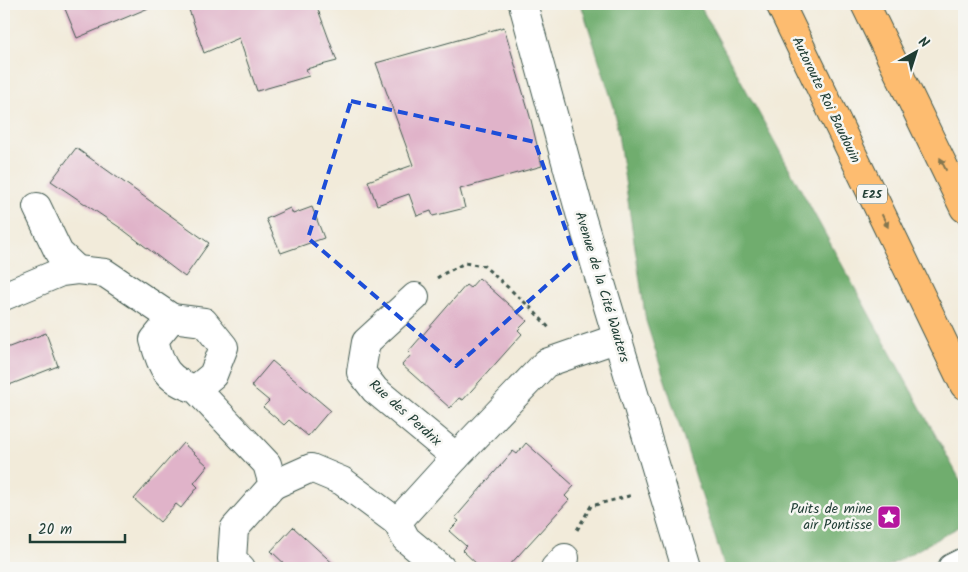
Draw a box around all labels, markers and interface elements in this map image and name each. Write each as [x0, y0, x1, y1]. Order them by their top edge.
north arrow [890, 28, 940, 78]
text: N [913, 31, 934, 54]
street label: Autoroute Roi Baudouin [786, 33, 866, 167]
one-way arrow [939, 157, 947, 171]
road number: E25 [857, 184, 887, 203]
street label: Avenue de la Cité Wauters [569, 209, 635, 365]
one-way arrow [881, 214, 889, 228]
street label: Rue des Perdrix [364, 374, 447, 452]
place label: Puits de mine air Pontisse [790, 498, 873, 536]
place icon: Puits de mine air Pontisse [876, 504, 902, 530]
scale bar [30, 512, 125, 544]
text: 20 m [38, 518, 72, 542]

